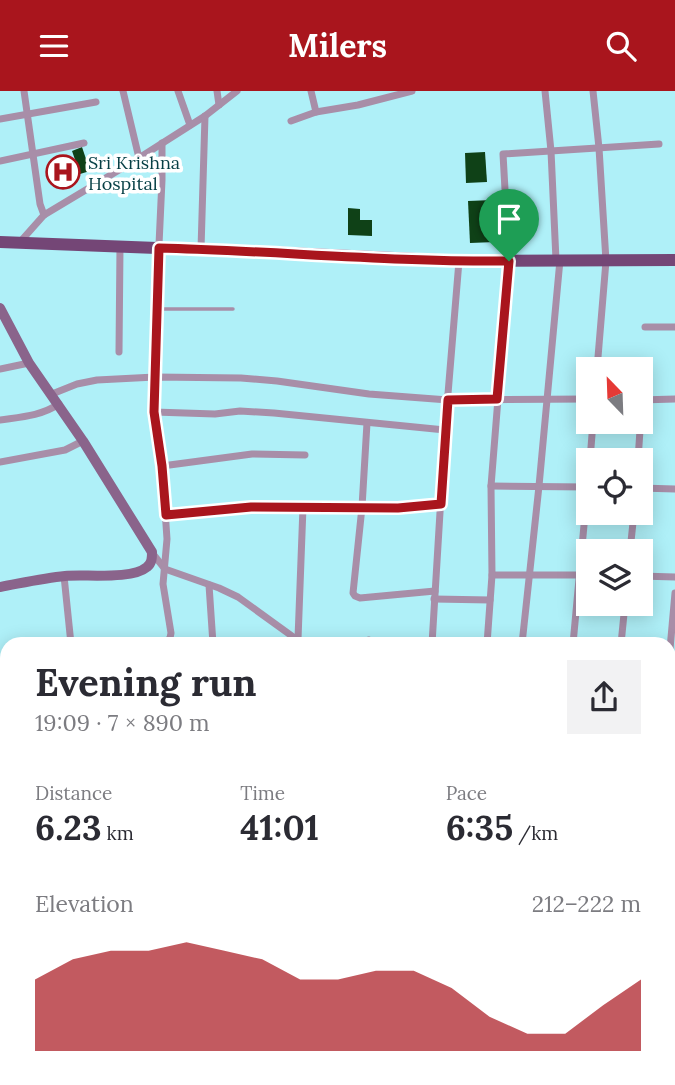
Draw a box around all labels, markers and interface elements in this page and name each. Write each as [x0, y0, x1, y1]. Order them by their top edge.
text: Milers [288, 25, 387, 66]
icon: menu [35, 27, 73, 65]
icon: search [602, 27, 640, 65]
place label: Sri Krishna Hospital [88, 151, 180, 195]
hospital icon: Sri Krishna Hospital [44, 153, 82, 191]
pin [479, 189, 539, 261]
icon: arrive [490, 200, 528, 238]
north arrow [576, 357, 653, 434]
map controls [576, 357, 653, 616]
button: locate [576, 448, 653, 525]
button: layers [576, 539, 653, 616]
text: Evening run [35, 658, 257, 706]
button: share [567, 660, 641, 734]
text: 19:09 · 7 × 890 m [35, 708, 210, 737]
text: Distance [35, 781, 112, 805]
text: Time [240, 781, 285, 805]
text: Pace [446, 781, 487, 805]
text: 6.23 [35, 805, 102, 850]
text: 41:01 [240, 805, 319, 850]
text: 6:35 [446, 805, 513, 850]
text: km [102, 821, 134, 845]
text: /km [513, 821, 558, 845]
text: Elevation [35, 889, 134, 918]
text: 212–222 m [532, 889, 641, 918]

